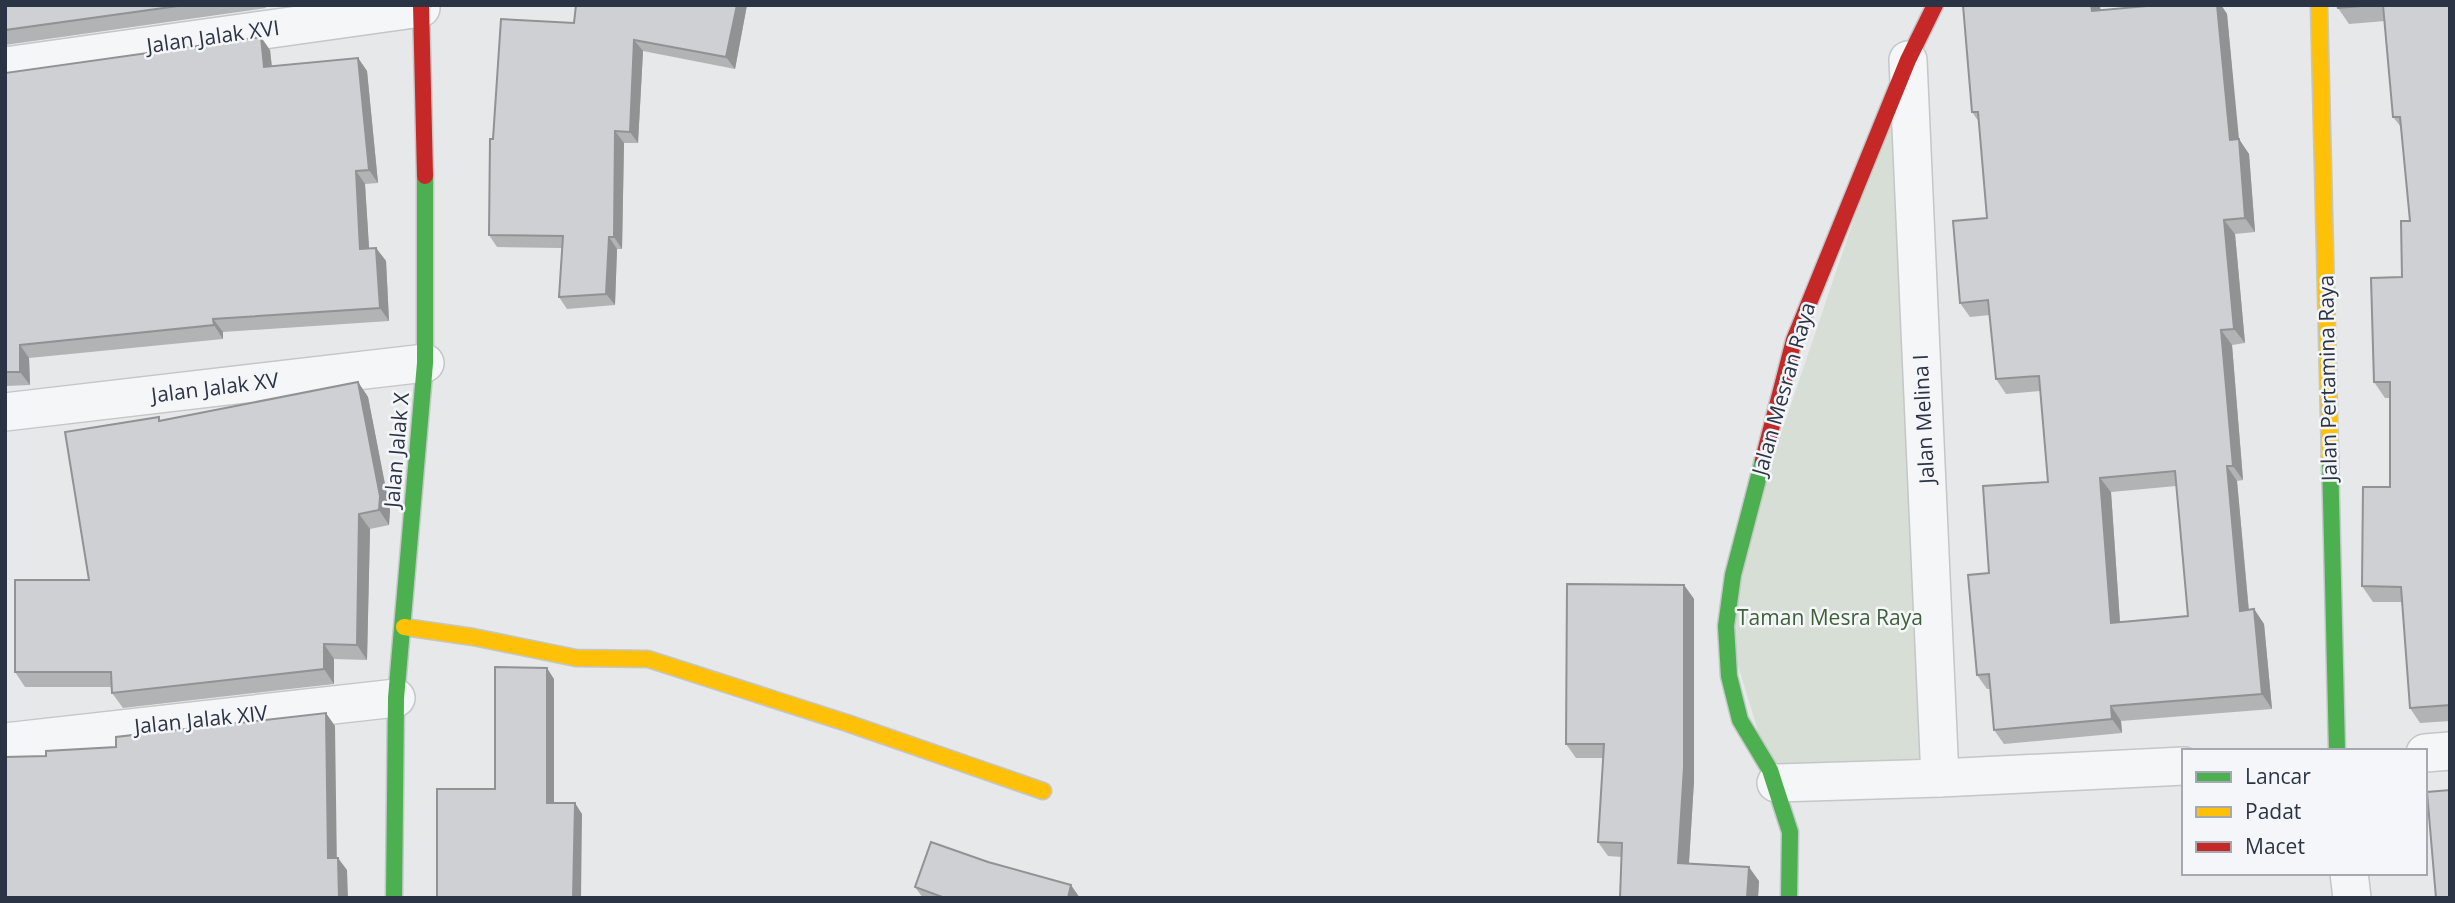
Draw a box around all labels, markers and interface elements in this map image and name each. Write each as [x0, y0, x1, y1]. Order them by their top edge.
street label: Jalan Jalak XVI [143, 13, 281, 59]
street label: Jalan Pertamina Raya [2311, 275, 2343, 483]
street label: Jalan Mesran Raya [1744, 299, 1821, 480]
street label: Jalan Melina I [1906, 354, 1940, 487]
street label: Jalan Jalak XV [148, 365, 281, 409]
street label: Jalan Jalak X [377, 390, 415, 511]
park label: Taman Mesra Raya [1737, 603, 1923, 631]
street label: Jalan Jalak XIV [131, 698, 269, 740]
legend [2182, 749, 2427, 875]
text: Lancar [2245, 762, 2311, 790]
text: Padat [2245, 797, 2301, 825]
text: Macet [2245, 832, 2305, 860]

